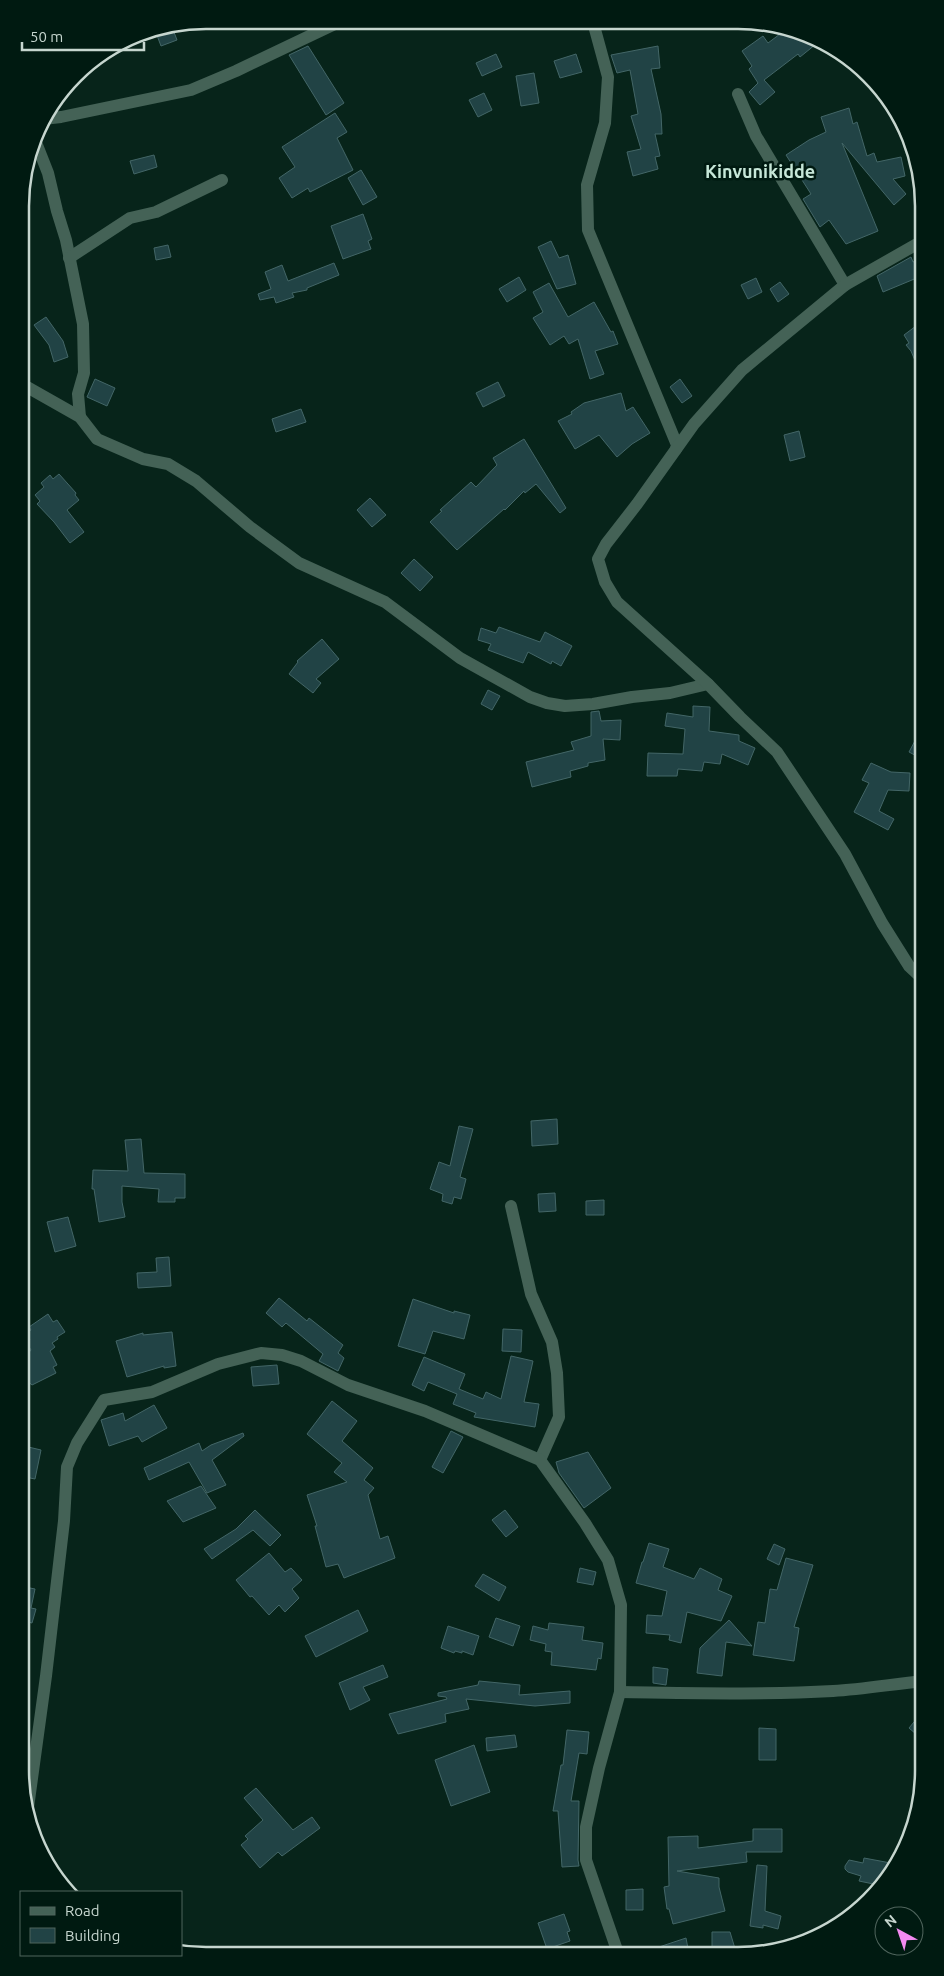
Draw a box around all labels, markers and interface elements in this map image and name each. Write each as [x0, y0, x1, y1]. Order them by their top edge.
scale bar [22, 20, 145, 52]
text: 50 m [30, 28, 63, 45]
district label: Kinvunikidde [705, 161, 815, 181]
legend [20, 1891, 182, 1956]
text: Road [65, 1902, 100, 1919]
north arrow [874, 1906, 924, 1956]
text: N [881, 1912, 900, 1931]
text: Building [65, 1927, 120, 1944]

